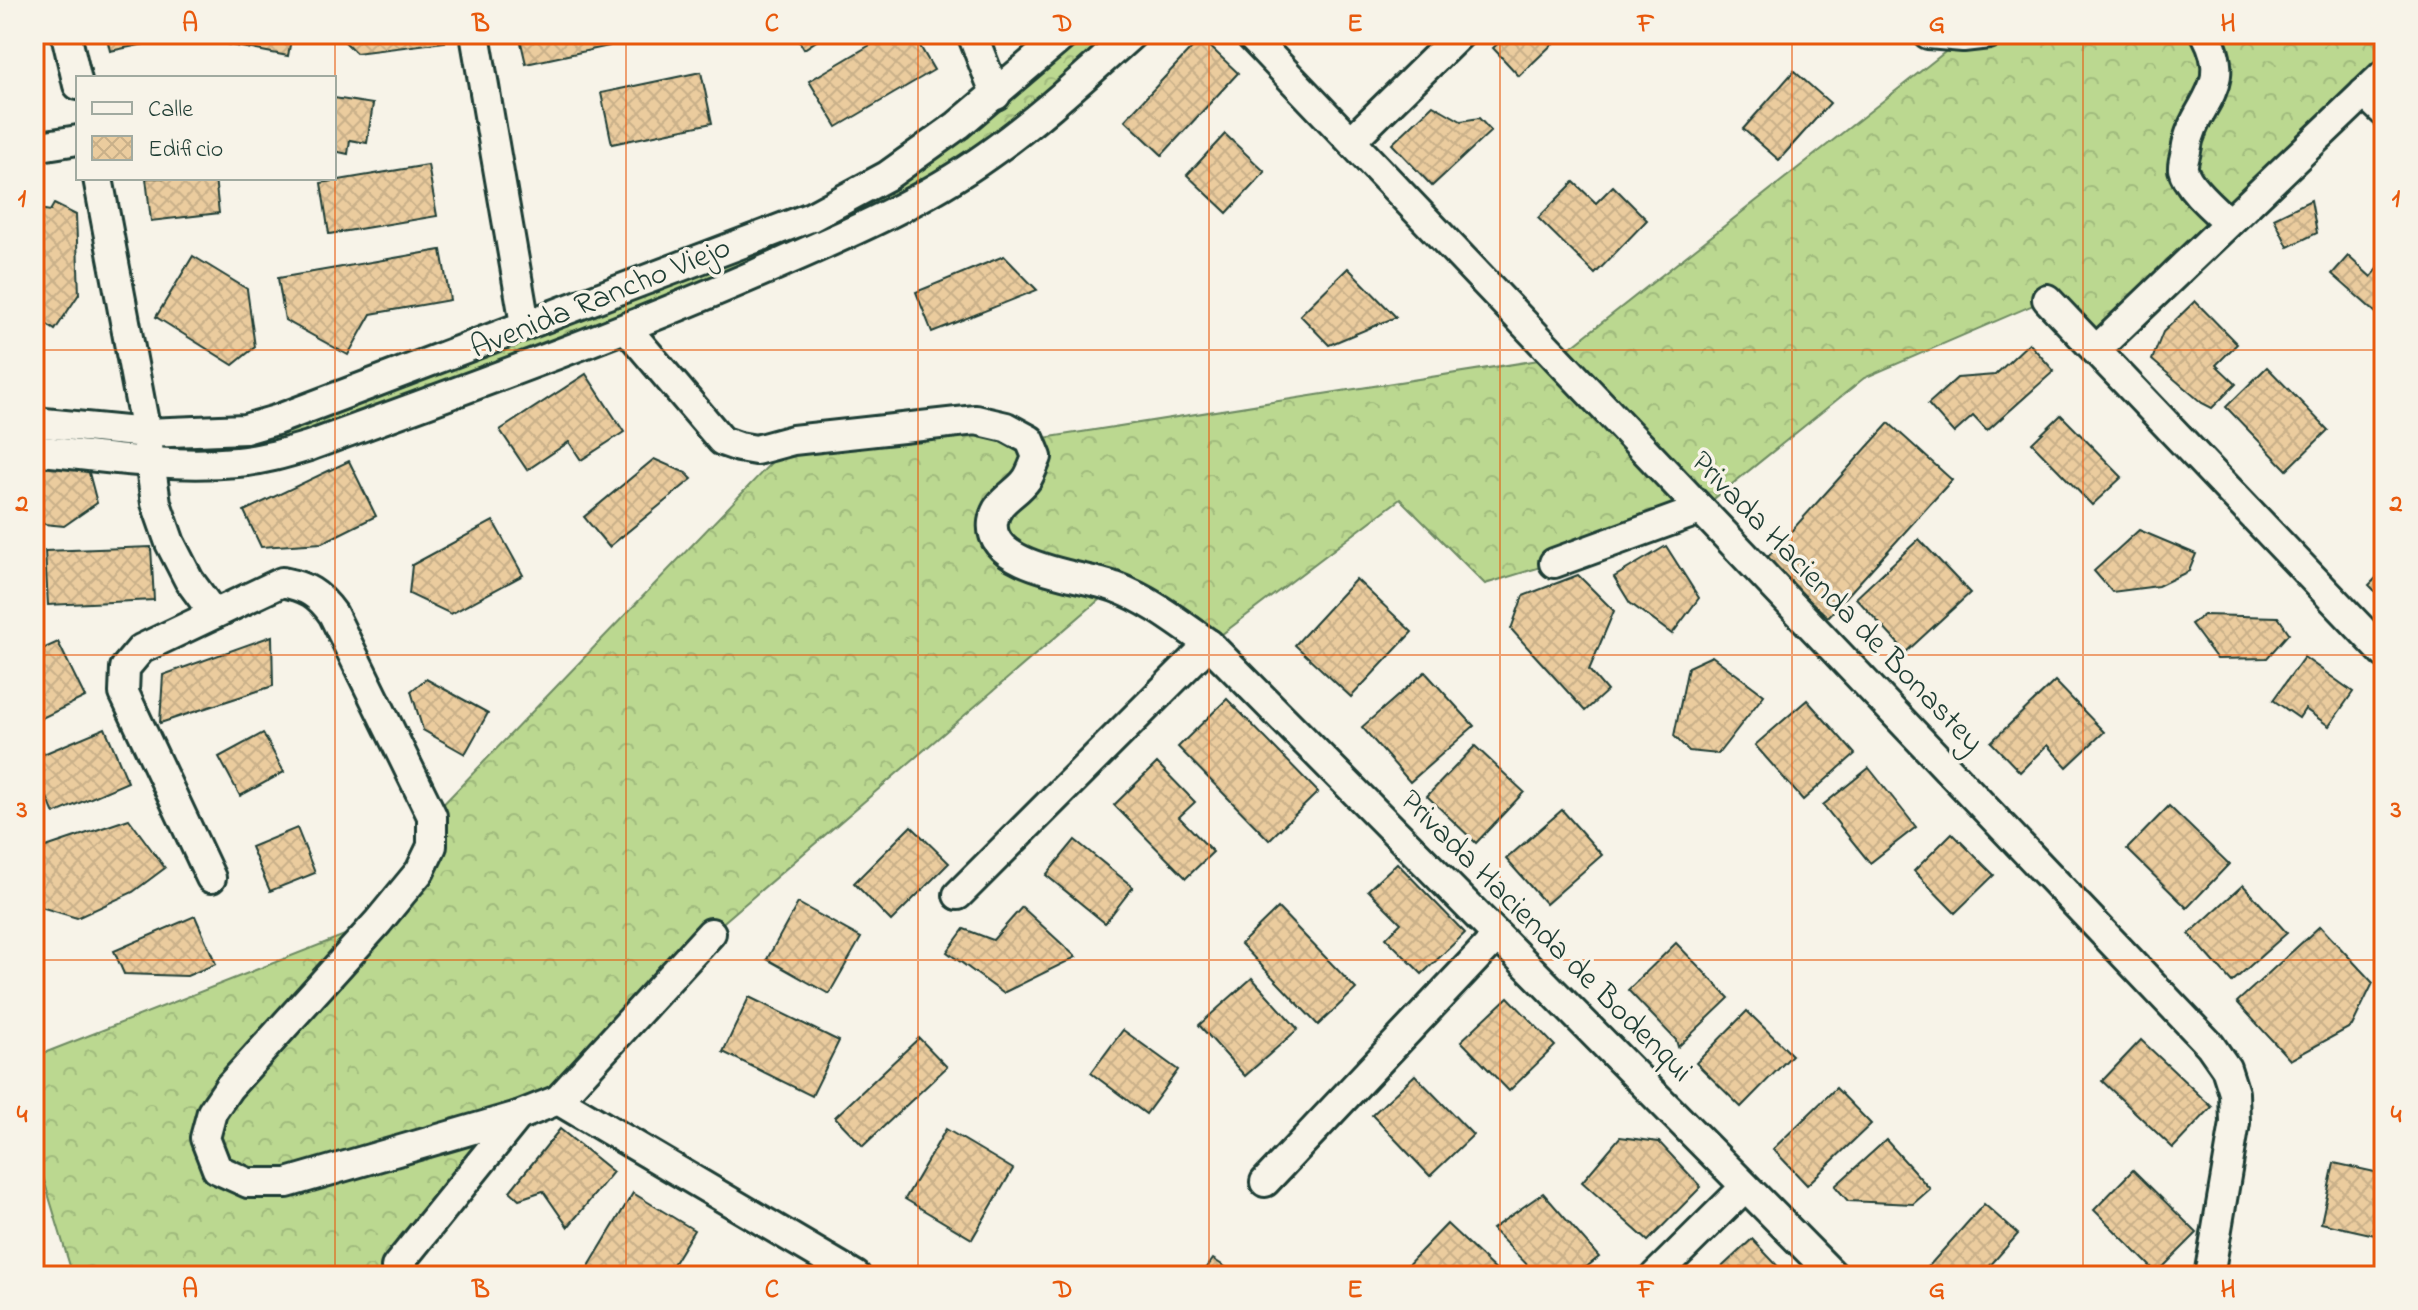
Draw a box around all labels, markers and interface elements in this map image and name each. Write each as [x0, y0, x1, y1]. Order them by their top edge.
text: A [182, 6, 198, 44]
text: B [471, 6, 490, 44]
text: C [765, 6, 779, 44]
text: D [1052, 6, 1073, 44]
text: E [1347, 6, 1363, 44]
text: F [1636, 6, 1655, 44]
text: G [1929, 6, 1945, 44]
text: H [2220, 6, 2236, 44]
legend [76, 76, 336, 180]
text: Calle [148, 93, 193, 128]
text: Edificio [148, 133, 223, 168]
text: 1 [18, 181, 27, 219]
text: 1 [2392, 181, 2401, 219]
street label: Avenida Rancho Viejo [464, 225, 738, 373]
street label: Privada Hacienda de Bonastey [1678, 441, 1994, 765]
text: 2 [15, 486, 29, 524]
text: 2 [2389, 486, 2403, 524]
street label: Privada Hacienda de Bodenqui [1388, 780, 1702, 1094]
text: 3 [16, 792, 28, 830]
text: 3 [2390, 792, 2402, 830]
text: 4 [17, 1097, 28, 1135]
text: 4 [2391, 1097, 2402, 1135]
text: A [182, 1272, 198, 1310]
text: B [471, 1272, 490, 1310]
text: C [765, 1272, 779, 1310]
text: D [1052, 1272, 1073, 1310]
text: E [1347, 1272, 1363, 1310]
text: F [1636, 1272, 1655, 1310]
text: G [1929, 1272, 1945, 1310]
text: H [2220, 1272, 2236, 1310]

